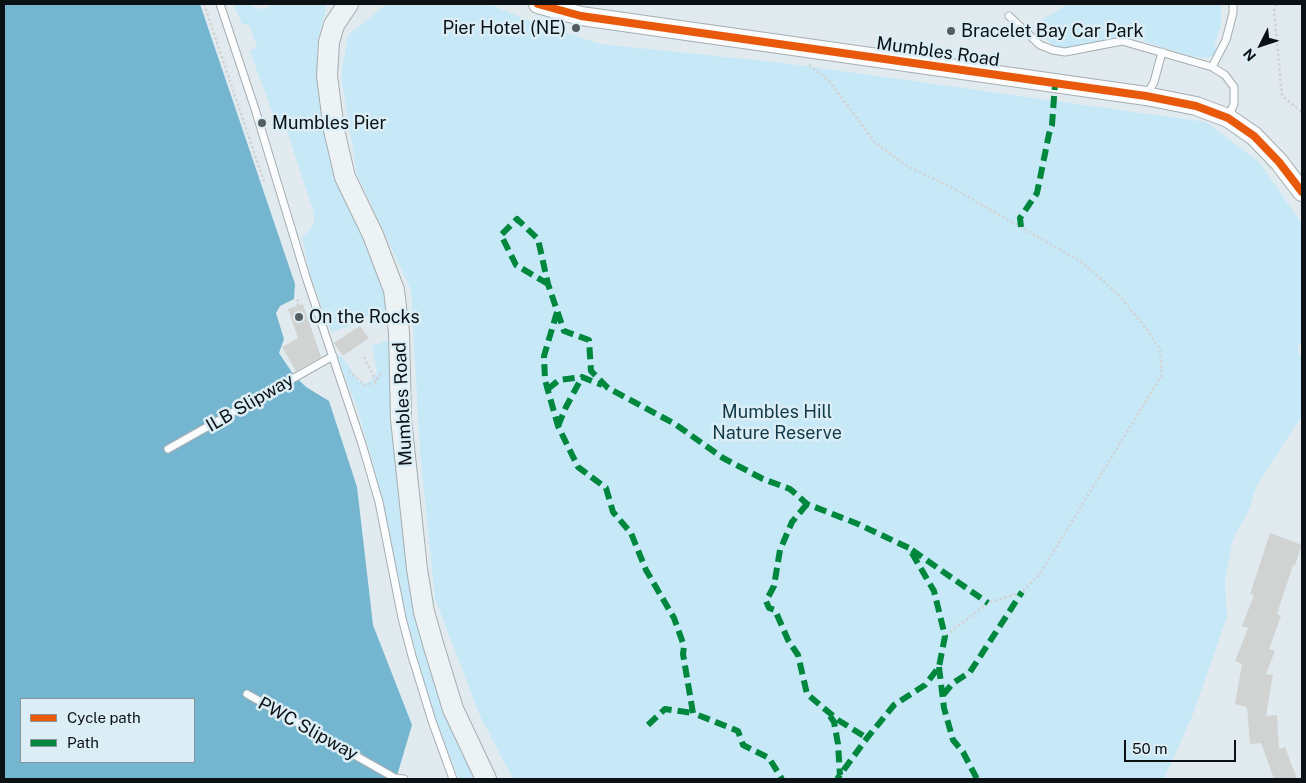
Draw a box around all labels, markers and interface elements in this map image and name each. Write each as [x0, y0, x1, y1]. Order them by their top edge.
place label: Pier Hotel (NE) [442, 17, 566, 39]
place label: Bracelet Bay Car Park [961, 20, 1144, 42]
north arrow [1236, 20, 1286, 70]
marker: Pier Hotel (NE) [570, 22, 582, 34]
marker: Bracelet Bay Car Park [945, 25, 957, 37]
street label: Mumbles Road [875, 33, 1001, 71]
text: N [1240, 45, 1259, 64]
place label: Mumbles Pier [272, 112, 387, 134]
marker: Mumbles Pier [256, 117, 268, 129]
place label: On the Rocks [309, 306, 420, 328]
marker: On the Rocks [293, 311, 305, 323]
street label: Mumbles Road [389, 341, 417, 467]
street label: ILB Slipway [202, 369, 298, 437]
park label: Mumbles Hill Nature Reserve [712, 401, 842, 444]
street label: PWC Slipway [254, 693, 362, 765]
legend [20, 698, 195, 763]
text: Cycle path [67, 709, 141, 726]
scale bar [1126, 730, 1238, 762]
text: Path [67, 734, 99, 751]
text: 50 m [1132, 740, 1167, 757]

